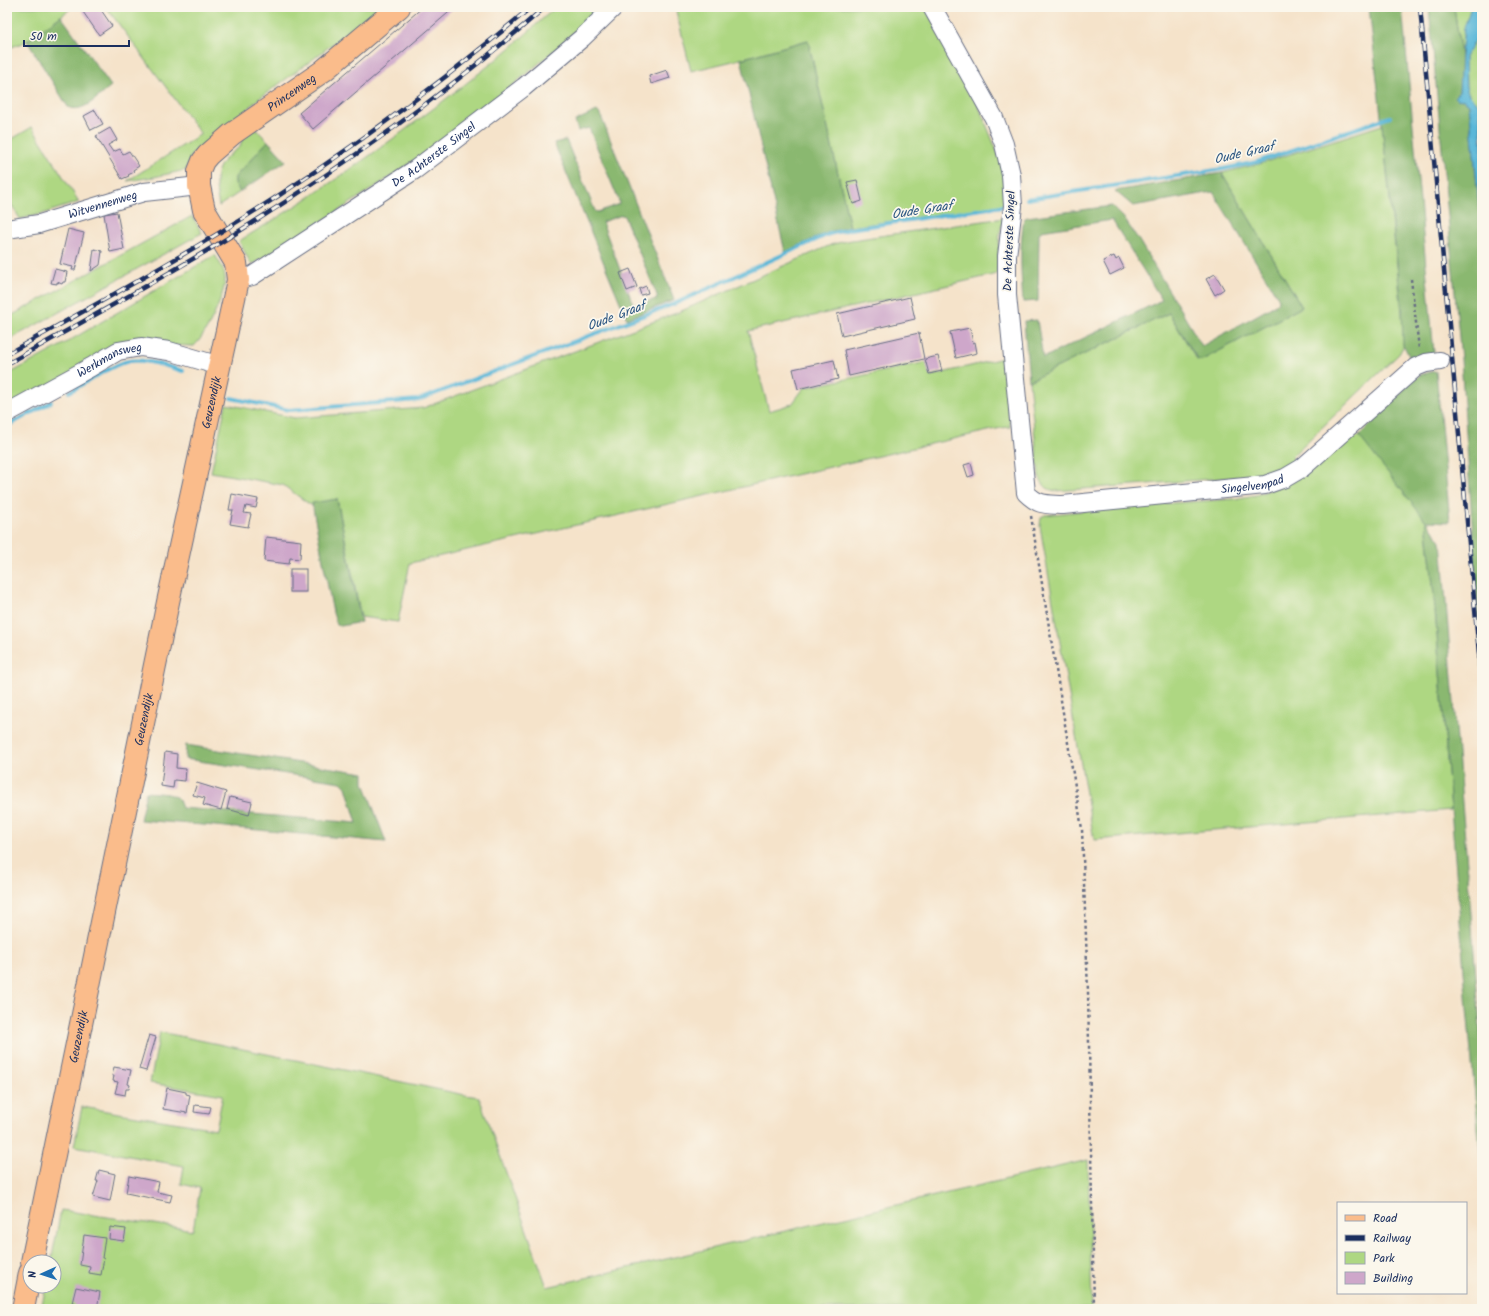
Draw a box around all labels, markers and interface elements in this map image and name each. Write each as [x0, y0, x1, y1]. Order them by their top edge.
scale bar [24, 22, 129, 48]
text: 50 m [30, 27, 57, 46]
street label: Princenweg [263, 69, 321, 117]
street label: De Achterste Singel [388, 118, 480, 193]
water label: Oude Graaf [1212, 135, 1280, 171]
street label: Witvennenweg [66, 186, 140, 225]
street label: De Achterste Singel [998, 190, 1021, 292]
water label: Oude Graaf [890, 195, 958, 226]
water label: Oude Graaf [584, 294, 653, 337]
street label: Werkmansweg [74, 338, 144, 383]
street label: Geuzendijk [197, 374, 227, 431]
street label: Singelvenpad [1220, 470, 1288, 499]
street label: Geuzendijk [130, 691, 159, 747]
street label: Geuzendijk [64, 1009, 94, 1065]
legend [1337, 1202, 1467, 1294]
text: Road [1373, 1209, 1398, 1228]
text: Railway [1373, 1229, 1411, 1248]
text: Park [1373, 1249, 1395, 1268]
north arrow [22, 1254, 62, 1294]
text: Building [1373, 1269, 1413, 1288]
text: N [24, 1270, 42, 1278]

